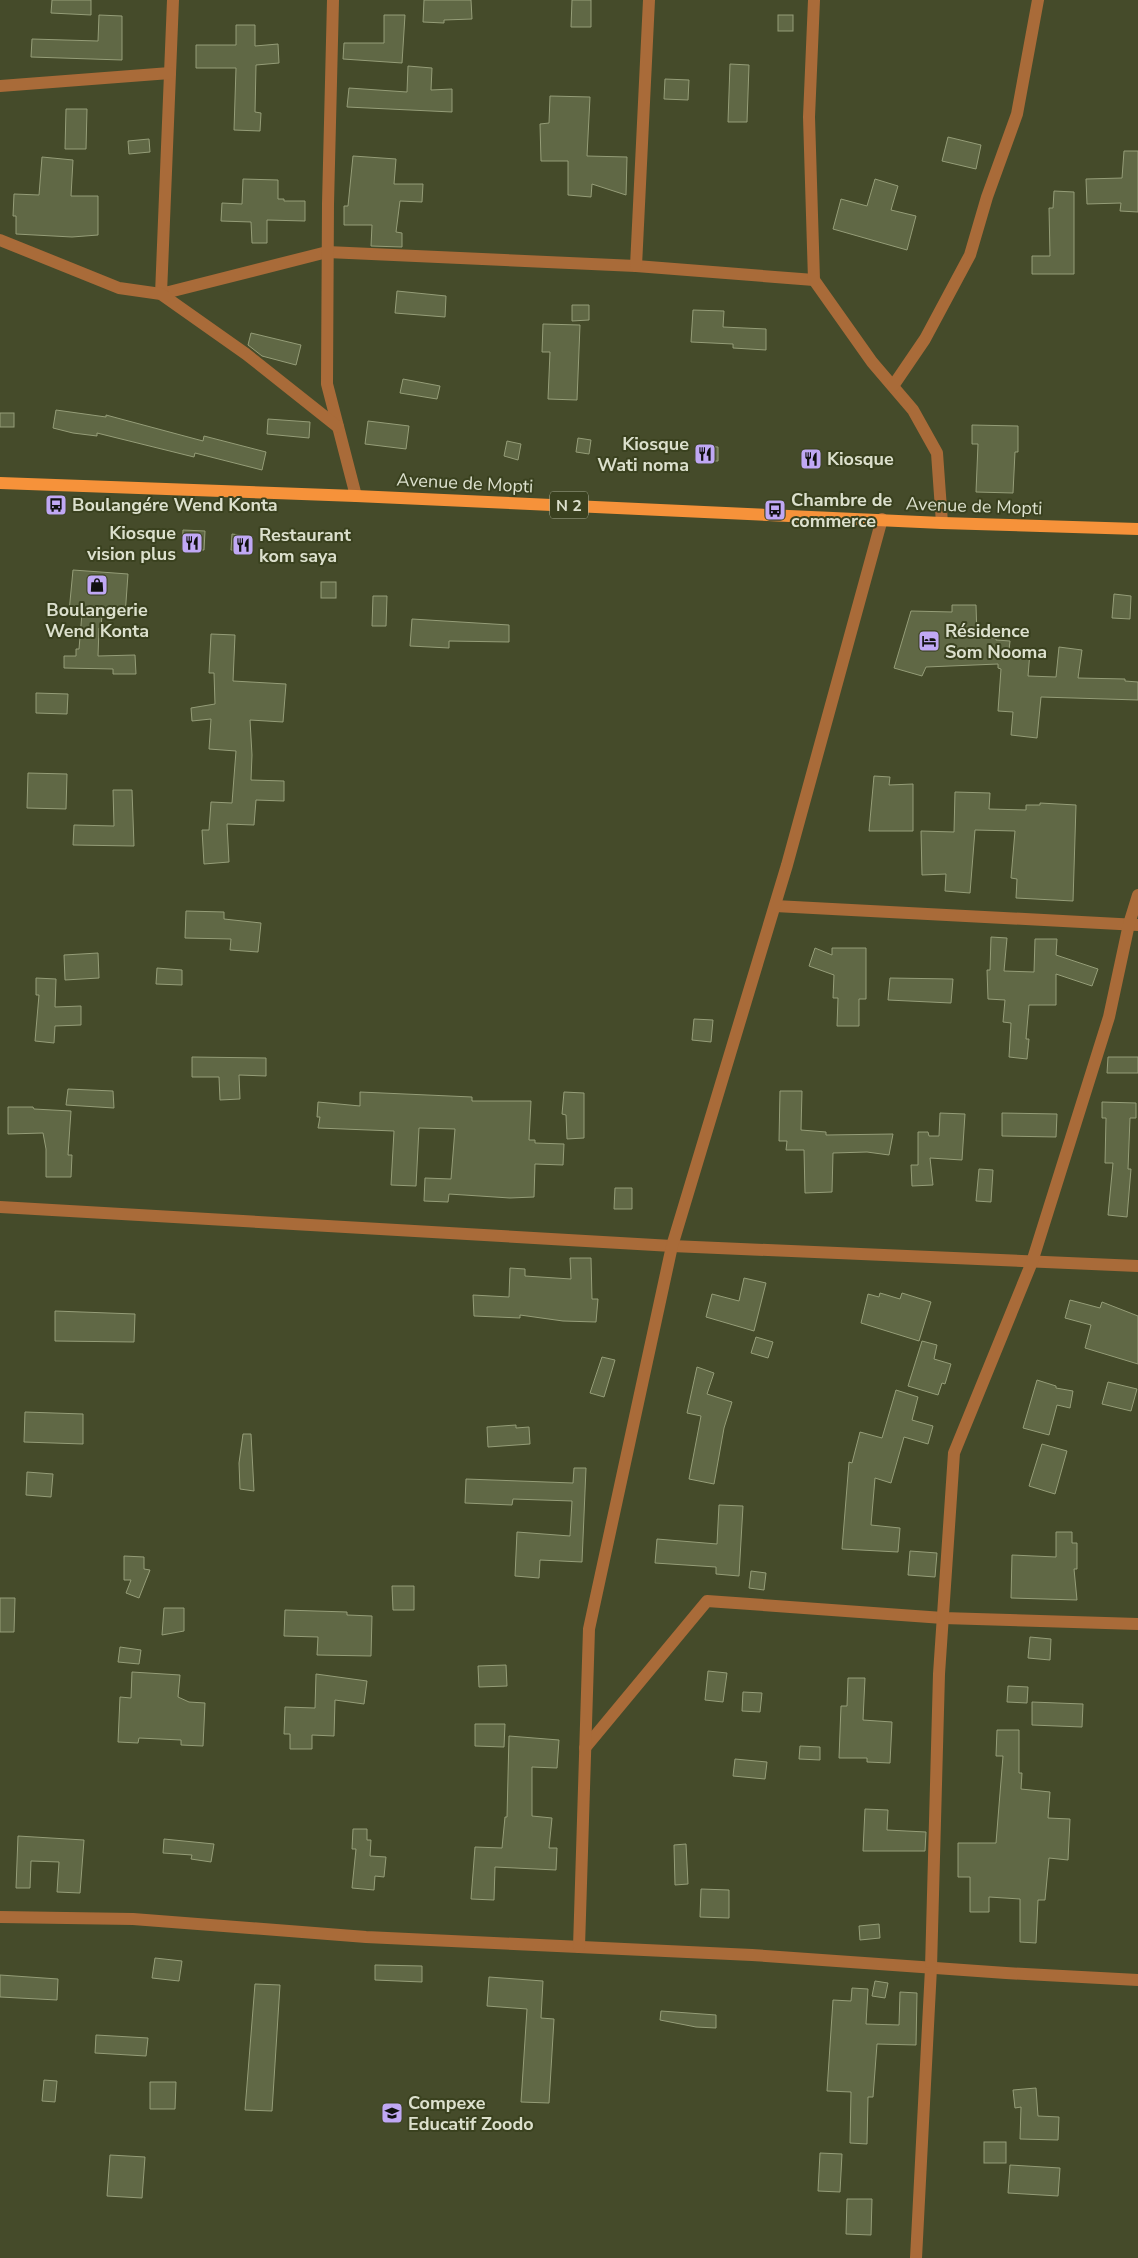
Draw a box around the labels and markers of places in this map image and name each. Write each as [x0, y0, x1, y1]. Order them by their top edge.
place label: Kiosque Wati noma [597, 432, 689, 477]
restaurant icon: Kiosque Wati noma [693, 442, 717, 466]
restaurant icon: Kiosque [799, 447, 823, 471]
place label: Kiosque [827, 447, 894, 471]
place label: Chambre de commerce [791, 488, 893, 533]
bus stop icon: Boulangére Wend Konta [44, 493, 68, 517]
place label: Boulangére Wend Konta [72, 493, 278, 517]
bus stop icon: Chambre de commerce [763, 498, 787, 522]
place label: Kiosque vision plus [86, 521, 176, 566]
place label: Restaurant kom saya [259, 523, 351, 568]
restaurant icon: Kiosque vision plus [180, 531, 204, 555]
restaurant icon: Restaurant kom saya [231, 533, 255, 557]
shop icon: Boulangerie Wend Konta [85, 573, 109, 597]
place label: Boulangerie Wend Konta [45, 598, 149, 643]
place label: Résidence Som Nooma [945, 619, 1047, 664]
hotel icon: Résidence Som Nooma [917, 629, 941, 653]
place label: Compexe Educatif Zoodo [408, 2091, 534, 2136]
school or university icon: Compexe Educatif Zoodo [380, 2101, 404, 2125]

